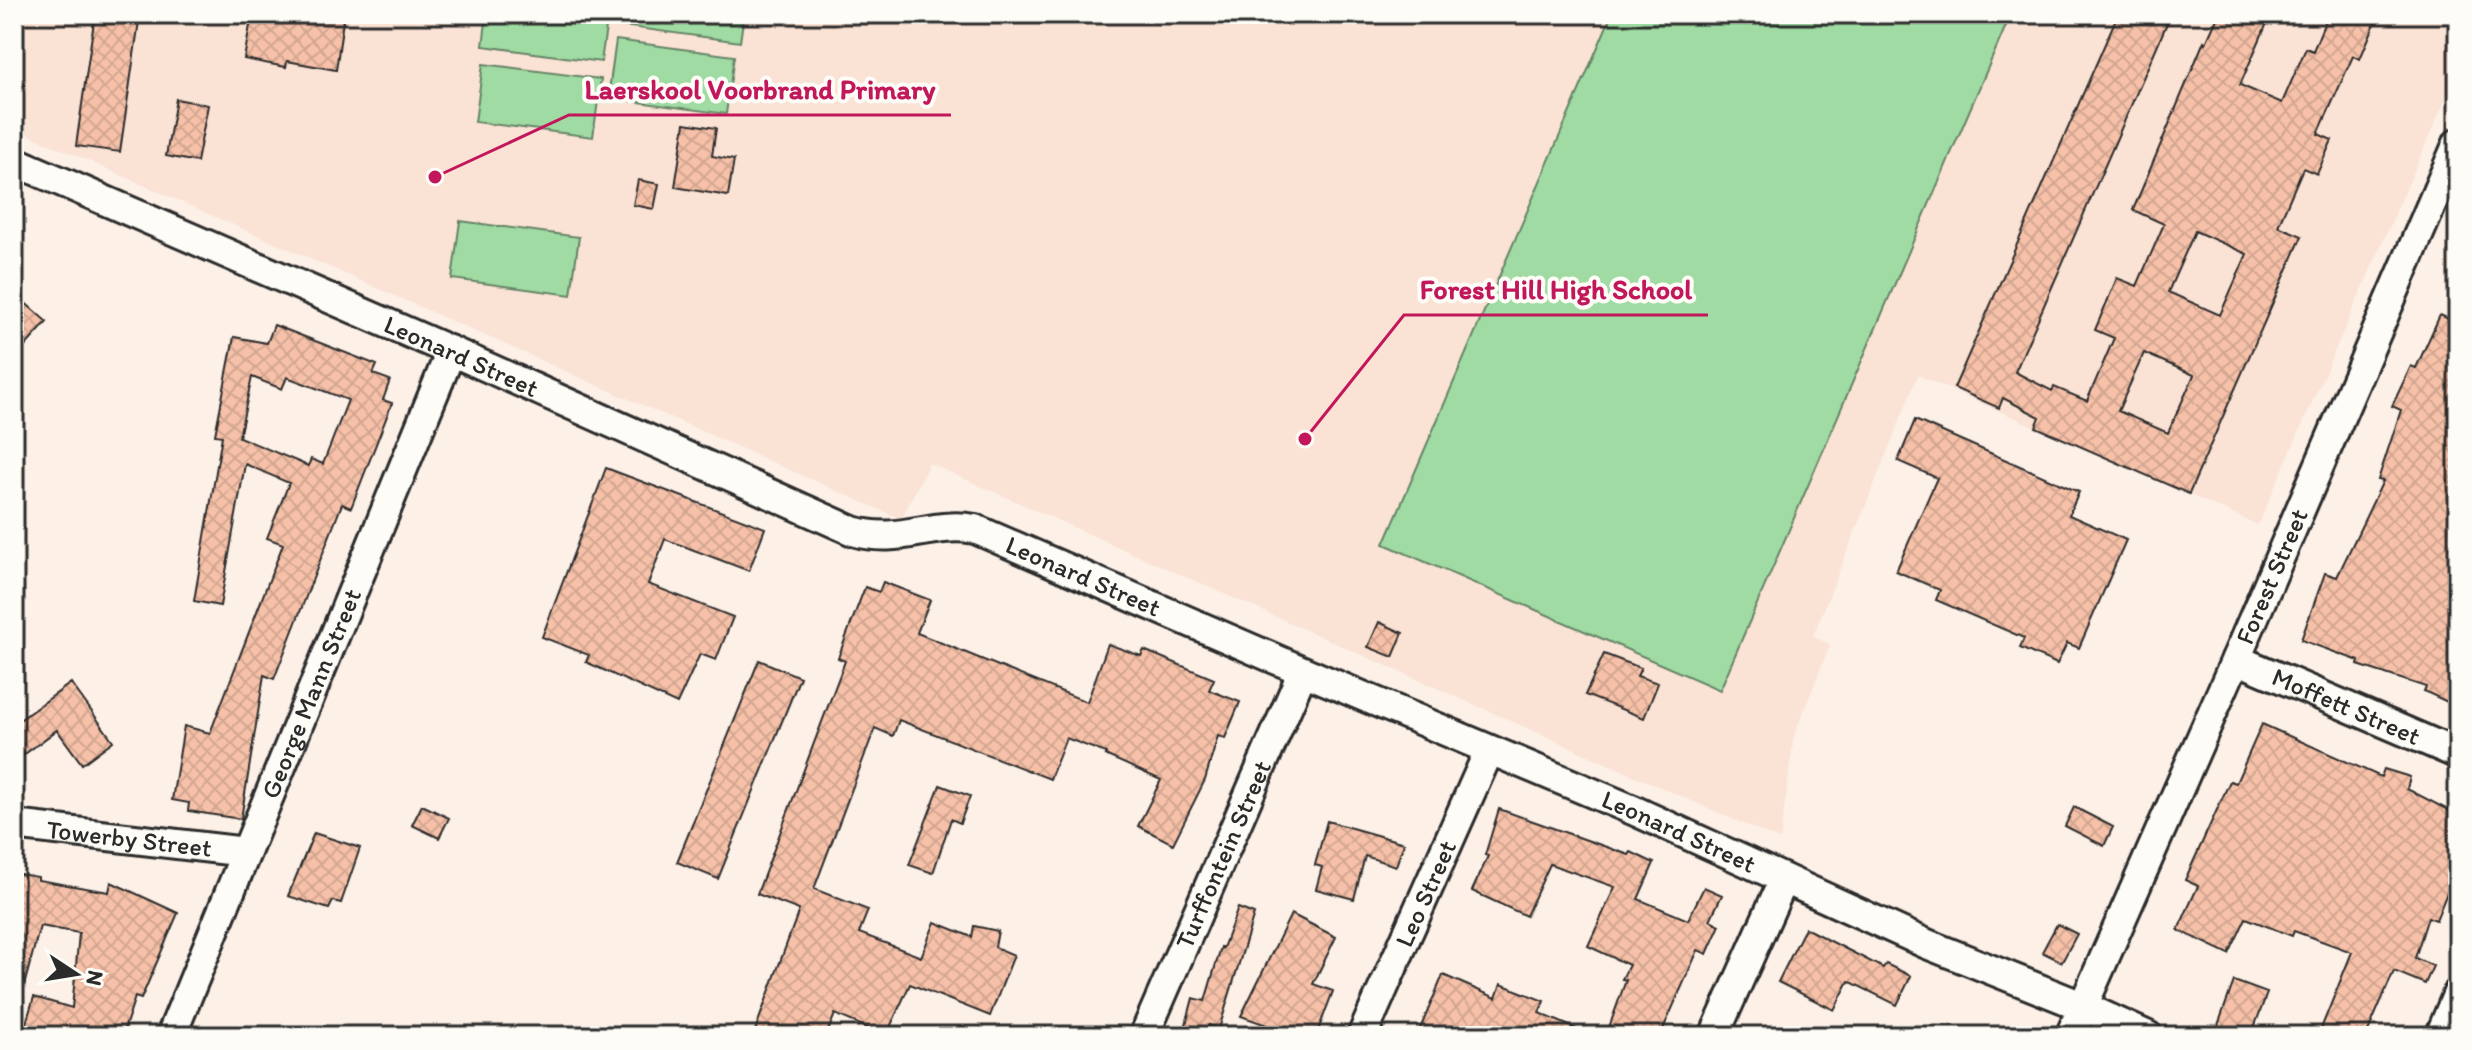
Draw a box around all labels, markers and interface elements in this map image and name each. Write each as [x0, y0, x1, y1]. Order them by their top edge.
callout: Laerskool Voorbrand Primary [569, 63, 951, 115]
text: Laerskool Voorbrand Primary [585, 72, 936, 106]
callout: Forest Hill High School [1404, 263, 1708, 315]
text: Forest Hill High School [1420, 272, 1692, 306]
street label: Leonard Street [379, 308, 544, 404]
street label: Forest Street [2228, 503, 2315, 649]
street label: Leonard Street [1001, 528, 1166, 624]
street label: George Mann Street [254, 584, 368, 803]
street label: Moffett Street [2267, 660, 2426, 752]
street label: Turffontein Street [1168, 755, 1278, 954]
street label: Leonard Street [1597, 783, 1761, 880]
street label: Towerby Street [45, 813, 214, 864]
street label: Leo Street [1388, 835, 1463, 952]
north arrow [36, 934, 116, 1014]
text: N [80, 968, 110, 988]

